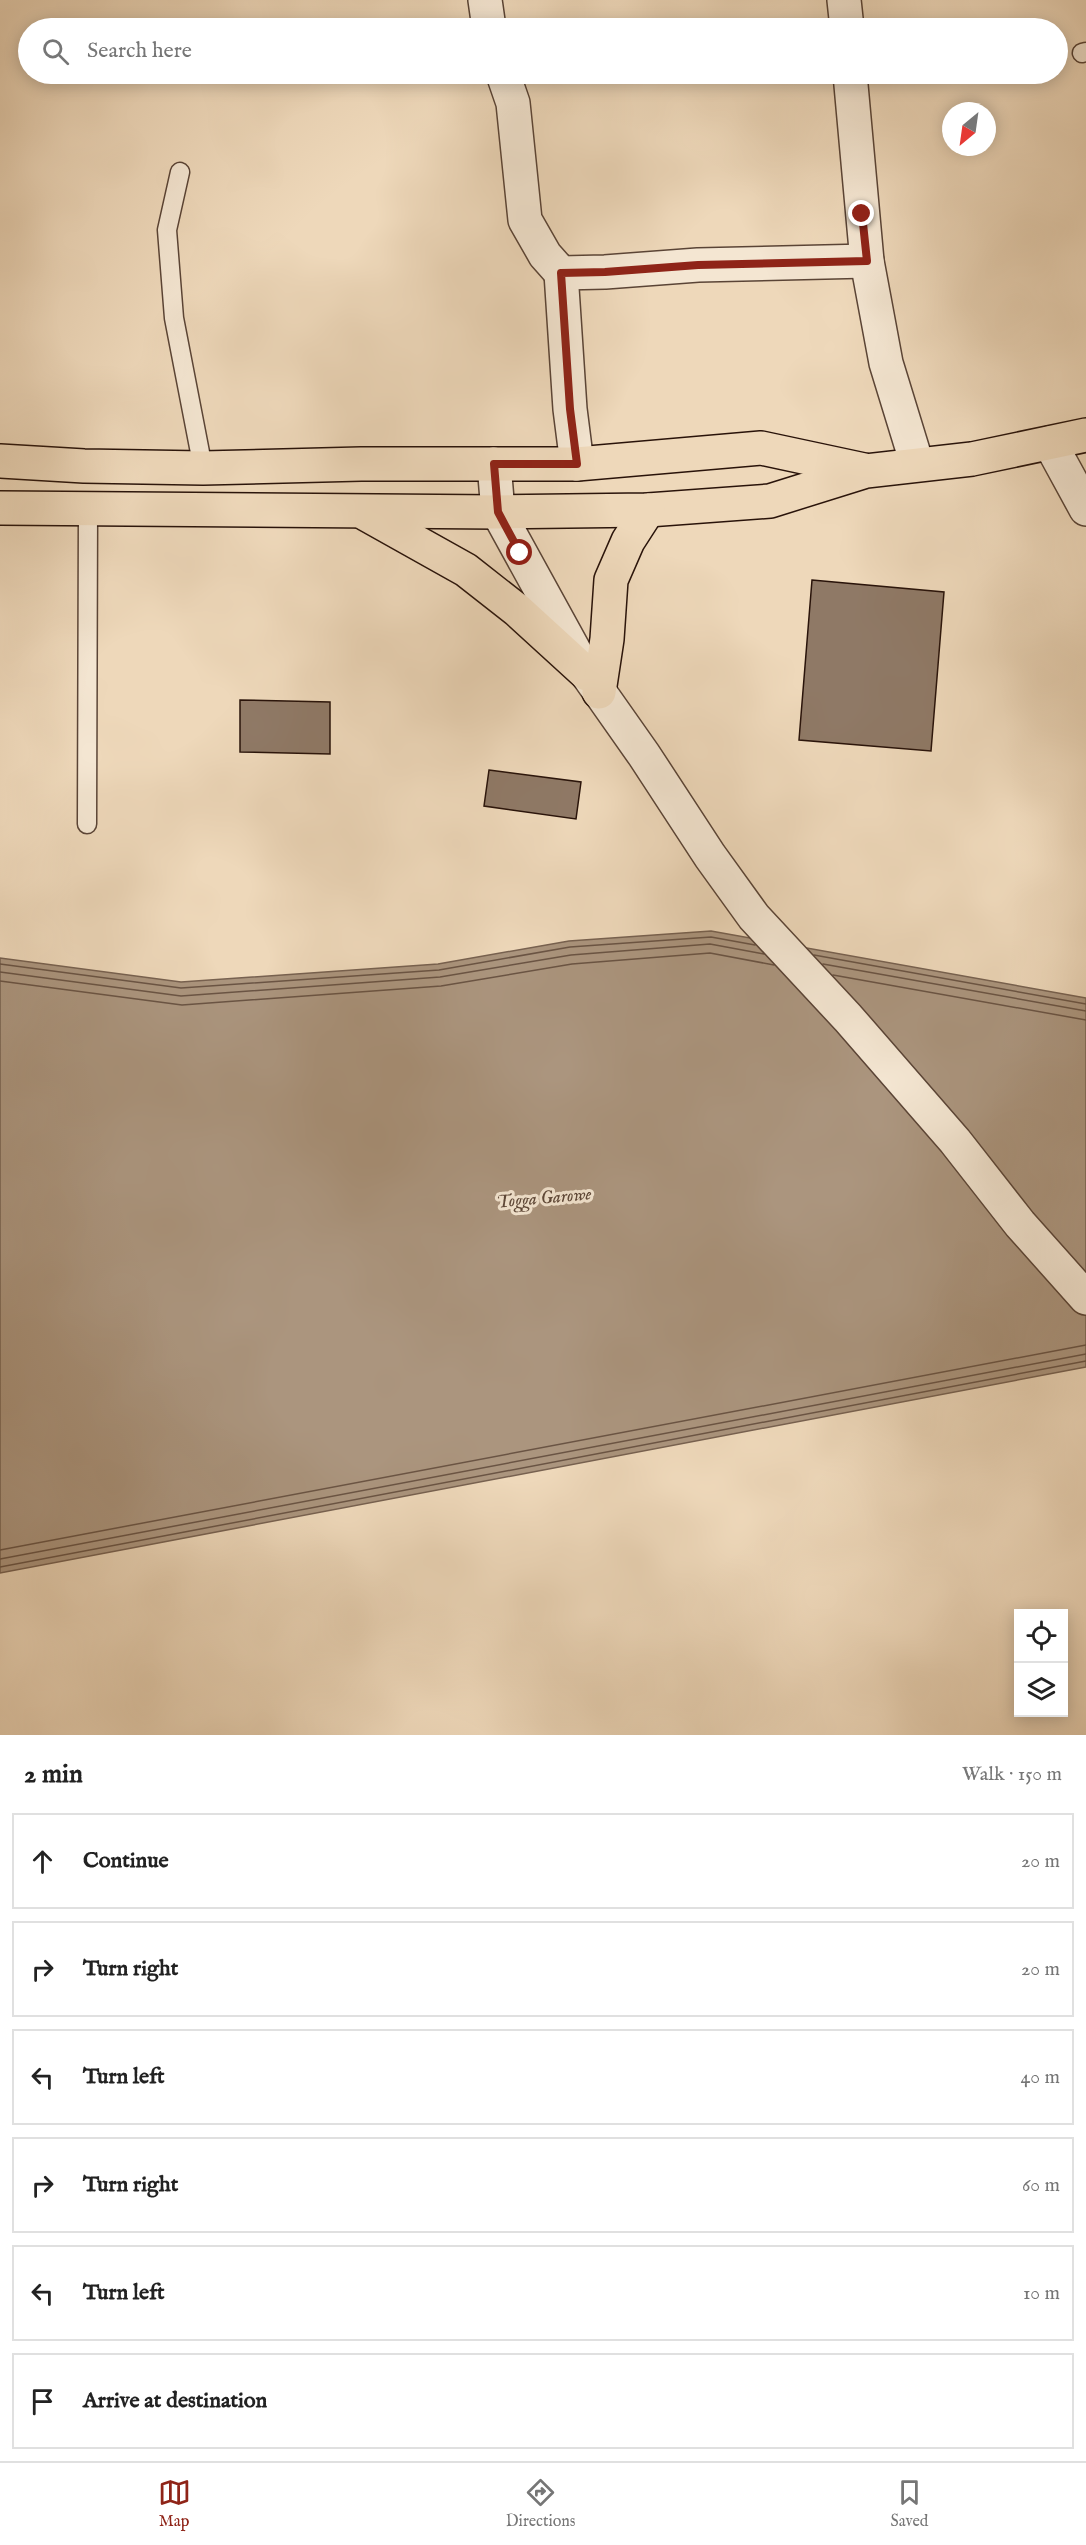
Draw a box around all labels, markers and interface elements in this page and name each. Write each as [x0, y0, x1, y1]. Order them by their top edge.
search box [18, 18, 1068, 84]
icon: search [39, 35, 72, 68]
text: Search here [87, 37, 192, 65]
north arrow [942, 102, 996, 156]
route end [848, 200, 874, 226]
route start [506, 539, 532, 565]
water label: Togga Garowe [496, 1183, 592, 1215]
map controls [1014, 1609, 1068, 1717]
button: locate [1014, 1609, 1068, 1663]
button: layers [1014, 1663, 1068, 1717]
text: 2 min [24, 1758, 83, 1791]
text: Walk · 150 m [962, 1762, 1062, 1787]
icon: ahead [26, 1845, 59, 1878]
text: Continue [83, 1847, 169, 1875]
text: 20 m [1021, 1849, 1060, 1874]
icon: right [26, 1953, 59, 1986]
text: Turn right [83, 1955, 178, 1983]
text: 20 m [1021, 1957, 1060, 1982]
icon: left [26, 2061, 59, 2094]
text: Turn left [83, 2063, 165, 2091]
text: 40 m [1021, 2065, 1060, 2090]
icon: right [26, 2169, 59, 2202]
text: Turn right [83, 2171, 178, 2199]
text: 60 m [1022, 2173, 1060, 2198]
icon: left [26, 2277, 59, 2310]
text: Turn left [83, 2279, 165, 2307]
text: 10 m [1023, 2281, 1060, 2306]
icon: arrive [26, 2385, 59, 2418]
text: Arrive at destination [83, 2387, 267, 2415]
tab: Map [158, 2476, 191, 2532]
tab: Directions [506, 2476, 575, 2532]
tab: Saved [891, 2476, 928, 2532]

